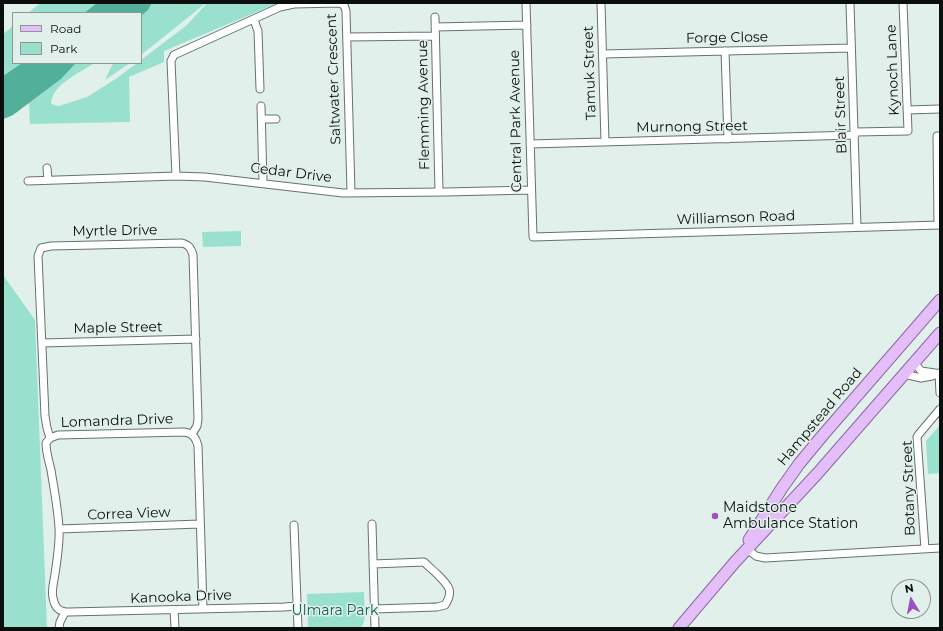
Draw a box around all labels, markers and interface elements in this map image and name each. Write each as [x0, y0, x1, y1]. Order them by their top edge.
legend [12, 12, 142, 64]
street label: Saltwater Crescent [323, 13, 345, 145]
text: Road [50, 21, 81, 36]
street label: Kynoch Lane [883, 24, 903, 116]
street label: Tamuk Street [580, 25, 600, 121]
street label: Forge Close [686, 29, 768, 47]
street label: Flemming Avenue [414, 40, 434, 170]
text: Park [50, 41, 77, 56]
street label: Central Park Avenue [506, 50, 526, 192]
street label: Blair Street [831, 76, 851, 154]
street label: Murnong Street [636, 118, 748, 136]
street label: Cedar Drive [249, 160, 333, 186]
street label: Williamson Road [676, 208, 796, 228]
street label: Myrtle Drive [72, 222, 158, 240]
street label: Maple Street [73, 319, 163, 337]
street label: Hampstead Road [774, 365, 866, 469]
street label: Lomandra Drive [60, 411, 174, 431]
street label: Botany Street [899, 440, 919, 536]
place label: Maidstone Ambulance Station [723, 500, 858, 532]
street label: Correa View [87, 504, 171, 524]
marker: Maidstone Ambulance Station [710, 511, 720, 521]
north arrow [891, 579, 931, 619]
text: N [903, 581, 915, 596]
street label: Kanooka Drive [130, 587, 232, 607]
park label: Ulmara Park [292, 603, 378, 619]

